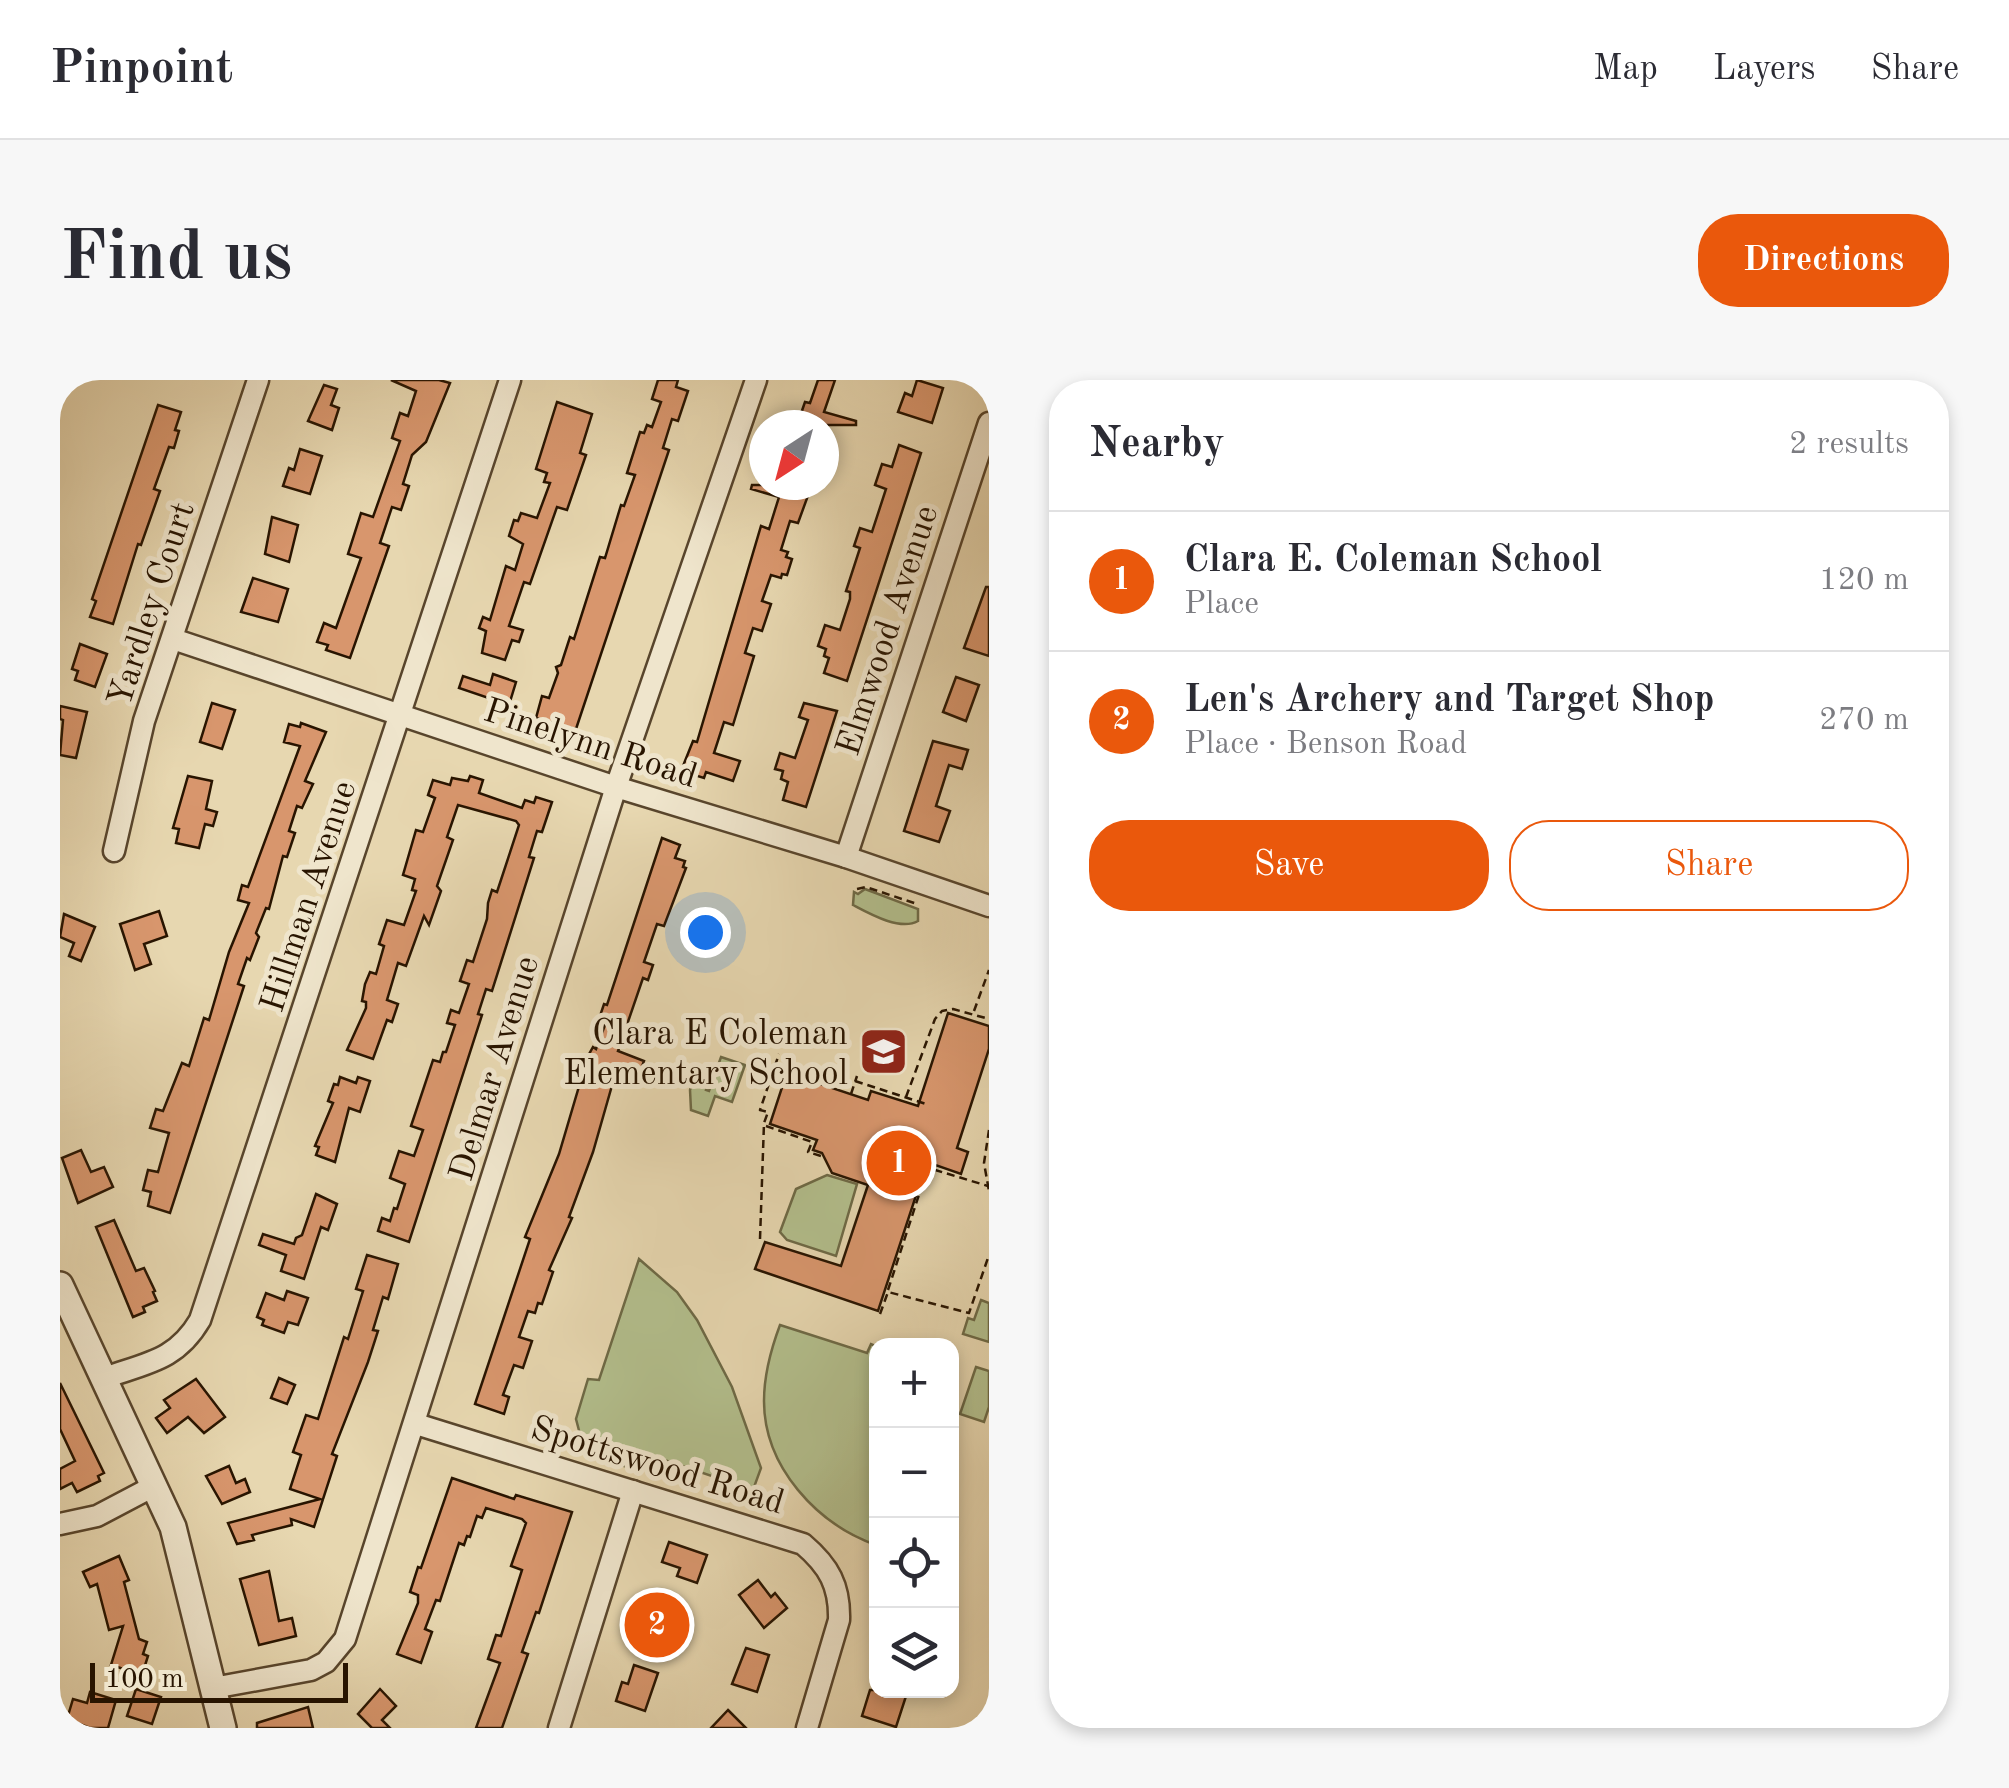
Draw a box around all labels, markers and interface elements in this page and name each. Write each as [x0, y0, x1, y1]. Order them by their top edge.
text: Pinpoint [50, 45, 233, 93]
text: Map [1593, 52, 1658, 87]
text: Layers [1713, 52, 1816, 87]
text: Share [1871, 52, 1959, 87]
button: Directions [1698, 214, 1949, 307]
text: Find us [60, 225, 292, 295]
north arrow [749, 410, 839, 500]
text: Nearby [1089, 424, 1225, 466]
text: 2 results [1789, 429, 1909, 461]
street label: Yardley Court [103, 498, 202, 712]
street label: Elmwood Avenue [831, 501, 945, 760]
text: Clara E. Coleman School [1184, 542, 1602, 580]
text: 1 [1112, 565, 1131, 597]
text: 120 m [1819, 565, 1909, 597]
text: Place [1184, 589, 1259, 621]
text: Len's Archery and Target Shop [1184, 682, 1714, 720]
street label: Pinelynn Road [479, 693, 701, 795]
text: 2 [1112, 705, 1131, 737]
text: 270 m [1819, 705, 1909, 737]
text: Place · Benson Road [1184, 729, 1467, 761]
street label: Hillman Avenue [256, 777, 363, 1017]
button: Save [1089, 820, 1489, 911]
button: Share [1509, 820, 1909, 911]
your location [680, 907, 731, 958]
street label: Delmar Avenue [445, 952, 546, 1185]
place label: Clara E Coleman Elementary School [563, 1017, 848, 1092]
school or university icon: Clara E Coleman Elementary School [857, 1026, 909, 1078]
pin: 1 [866, 1126, 932, 1200]
map controls [869, 1338, 959, 1698]
button: + [869, 1338, 959, 1428]
street label: Spottswood Road [526, 1411, 788, 1522]
button: − [869, 1428, 959, 1518]
button: locate [869, 1518, 959, 1608]
pin: 2 [624, 1588, 690, 1662]
button: layers [869, 1608, 959, 1698]
scale bar [90, 1658, 348, 1702]
text: 100 m [105, 1666, 184, 1694]

